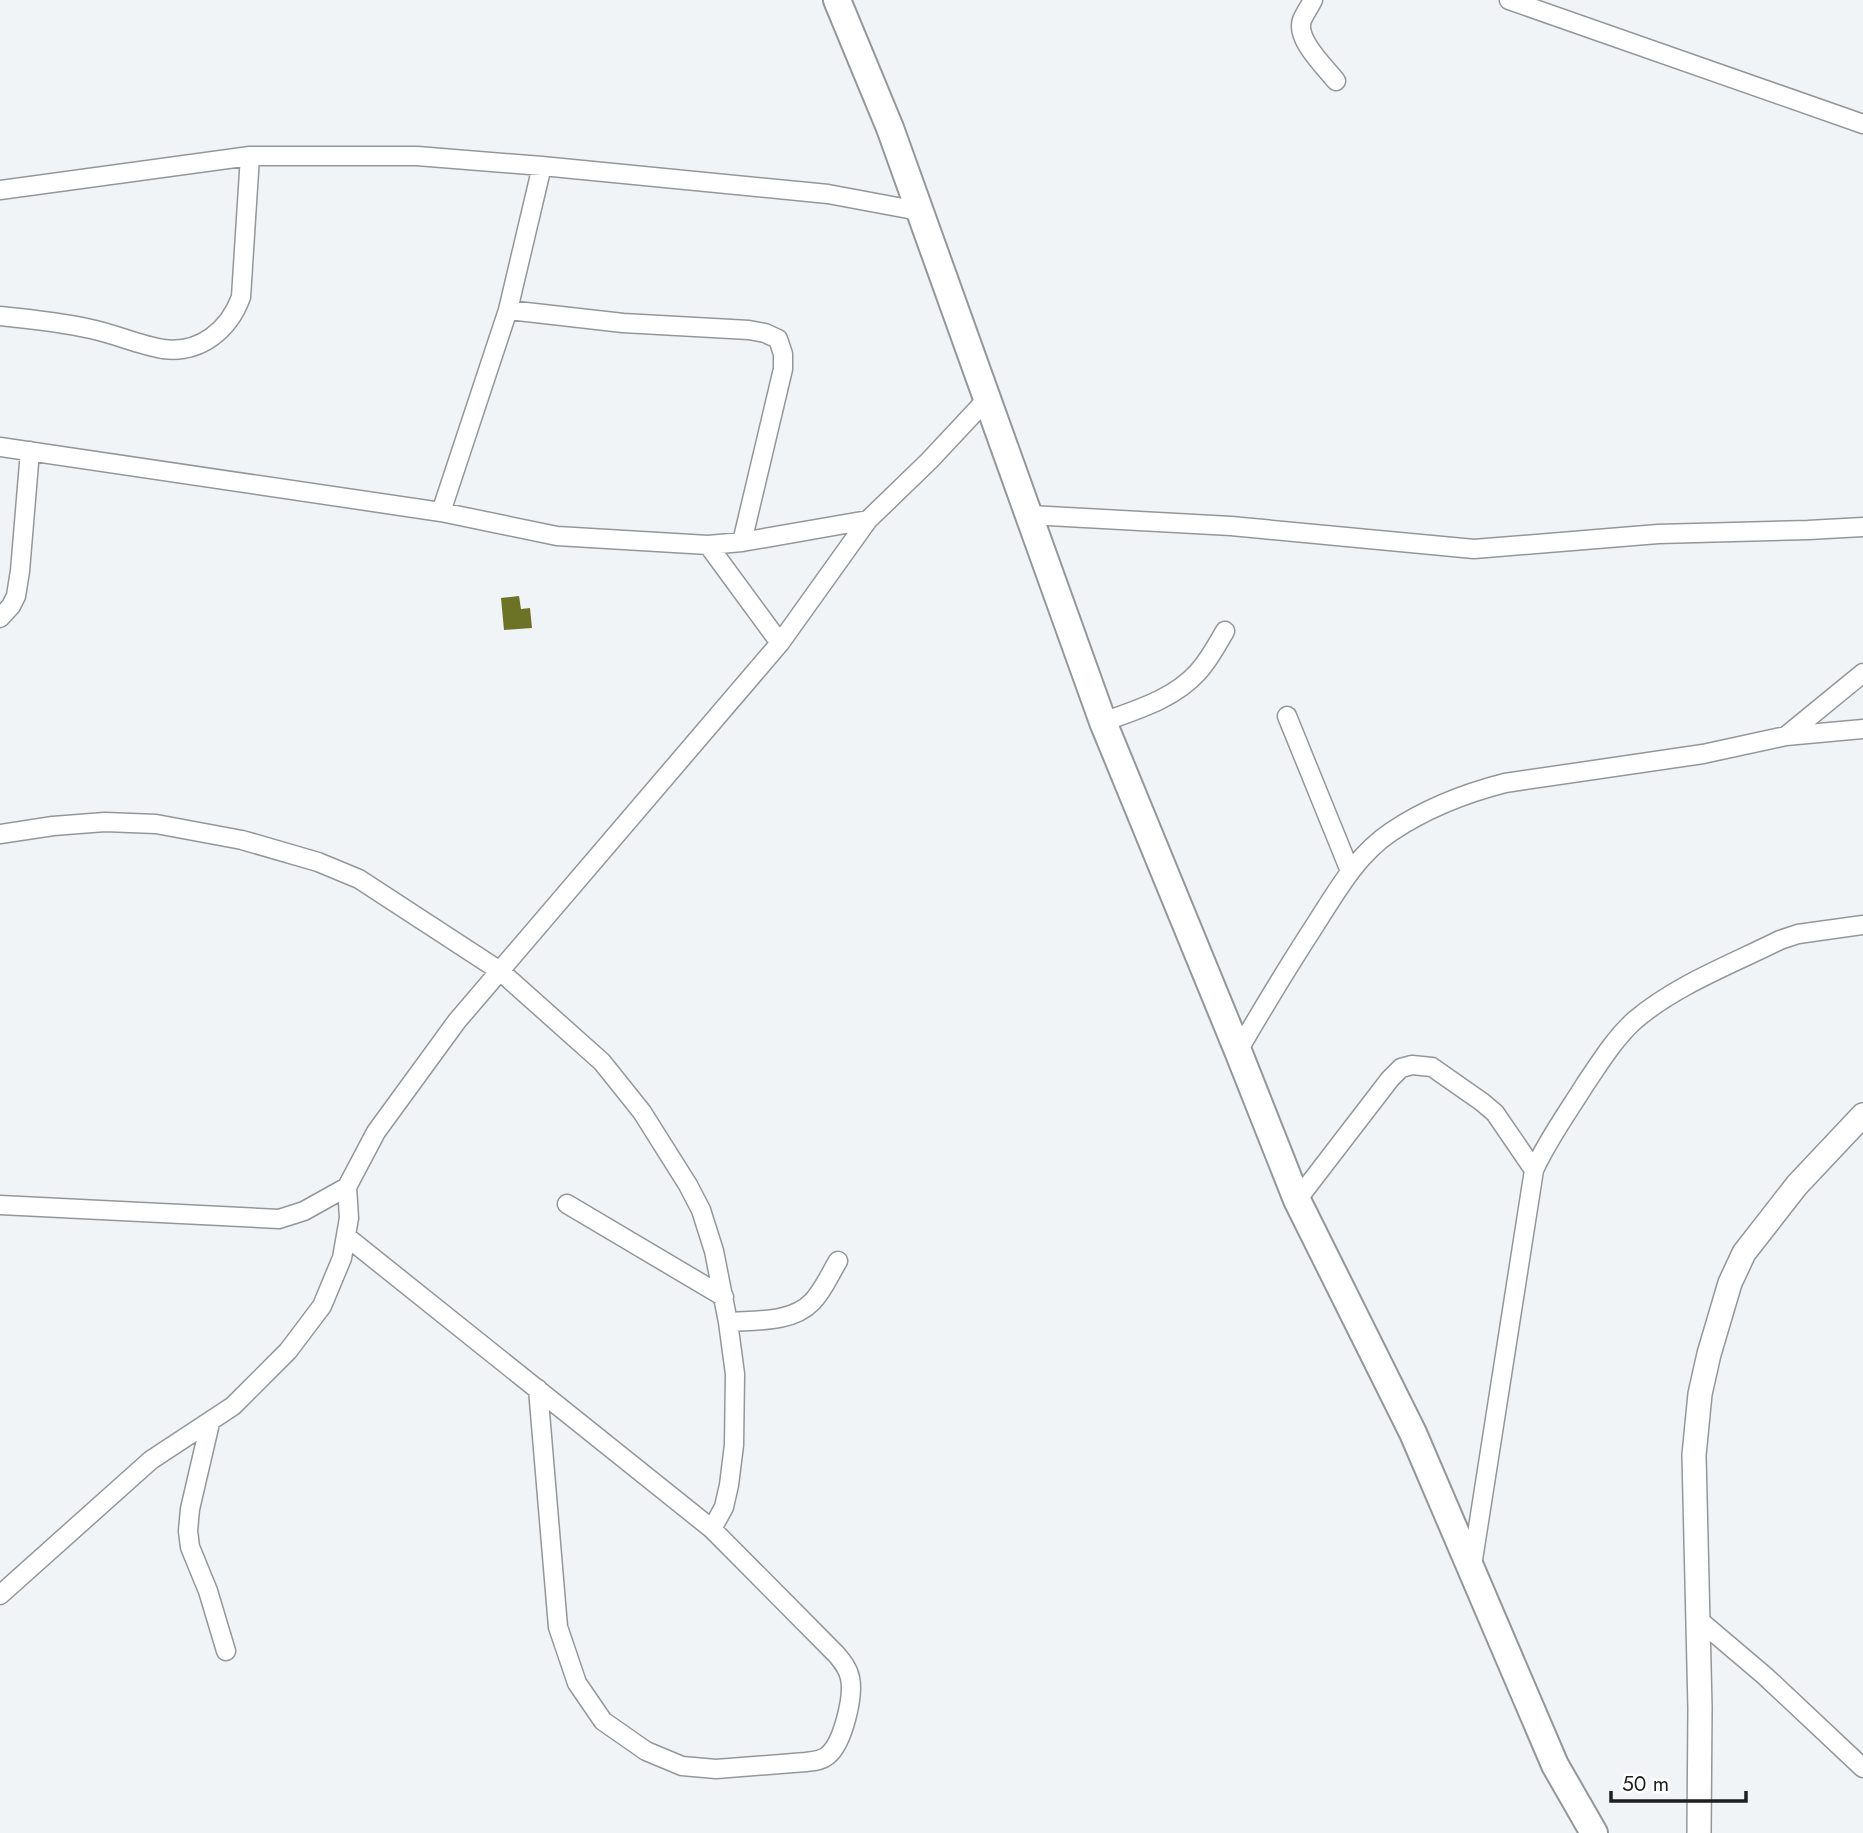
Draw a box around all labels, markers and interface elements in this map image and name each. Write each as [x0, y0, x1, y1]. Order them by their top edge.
scale bar [1611, 1759, 1746, 1803]
text: 50 m [1622, 1769, 1669, 1799]

